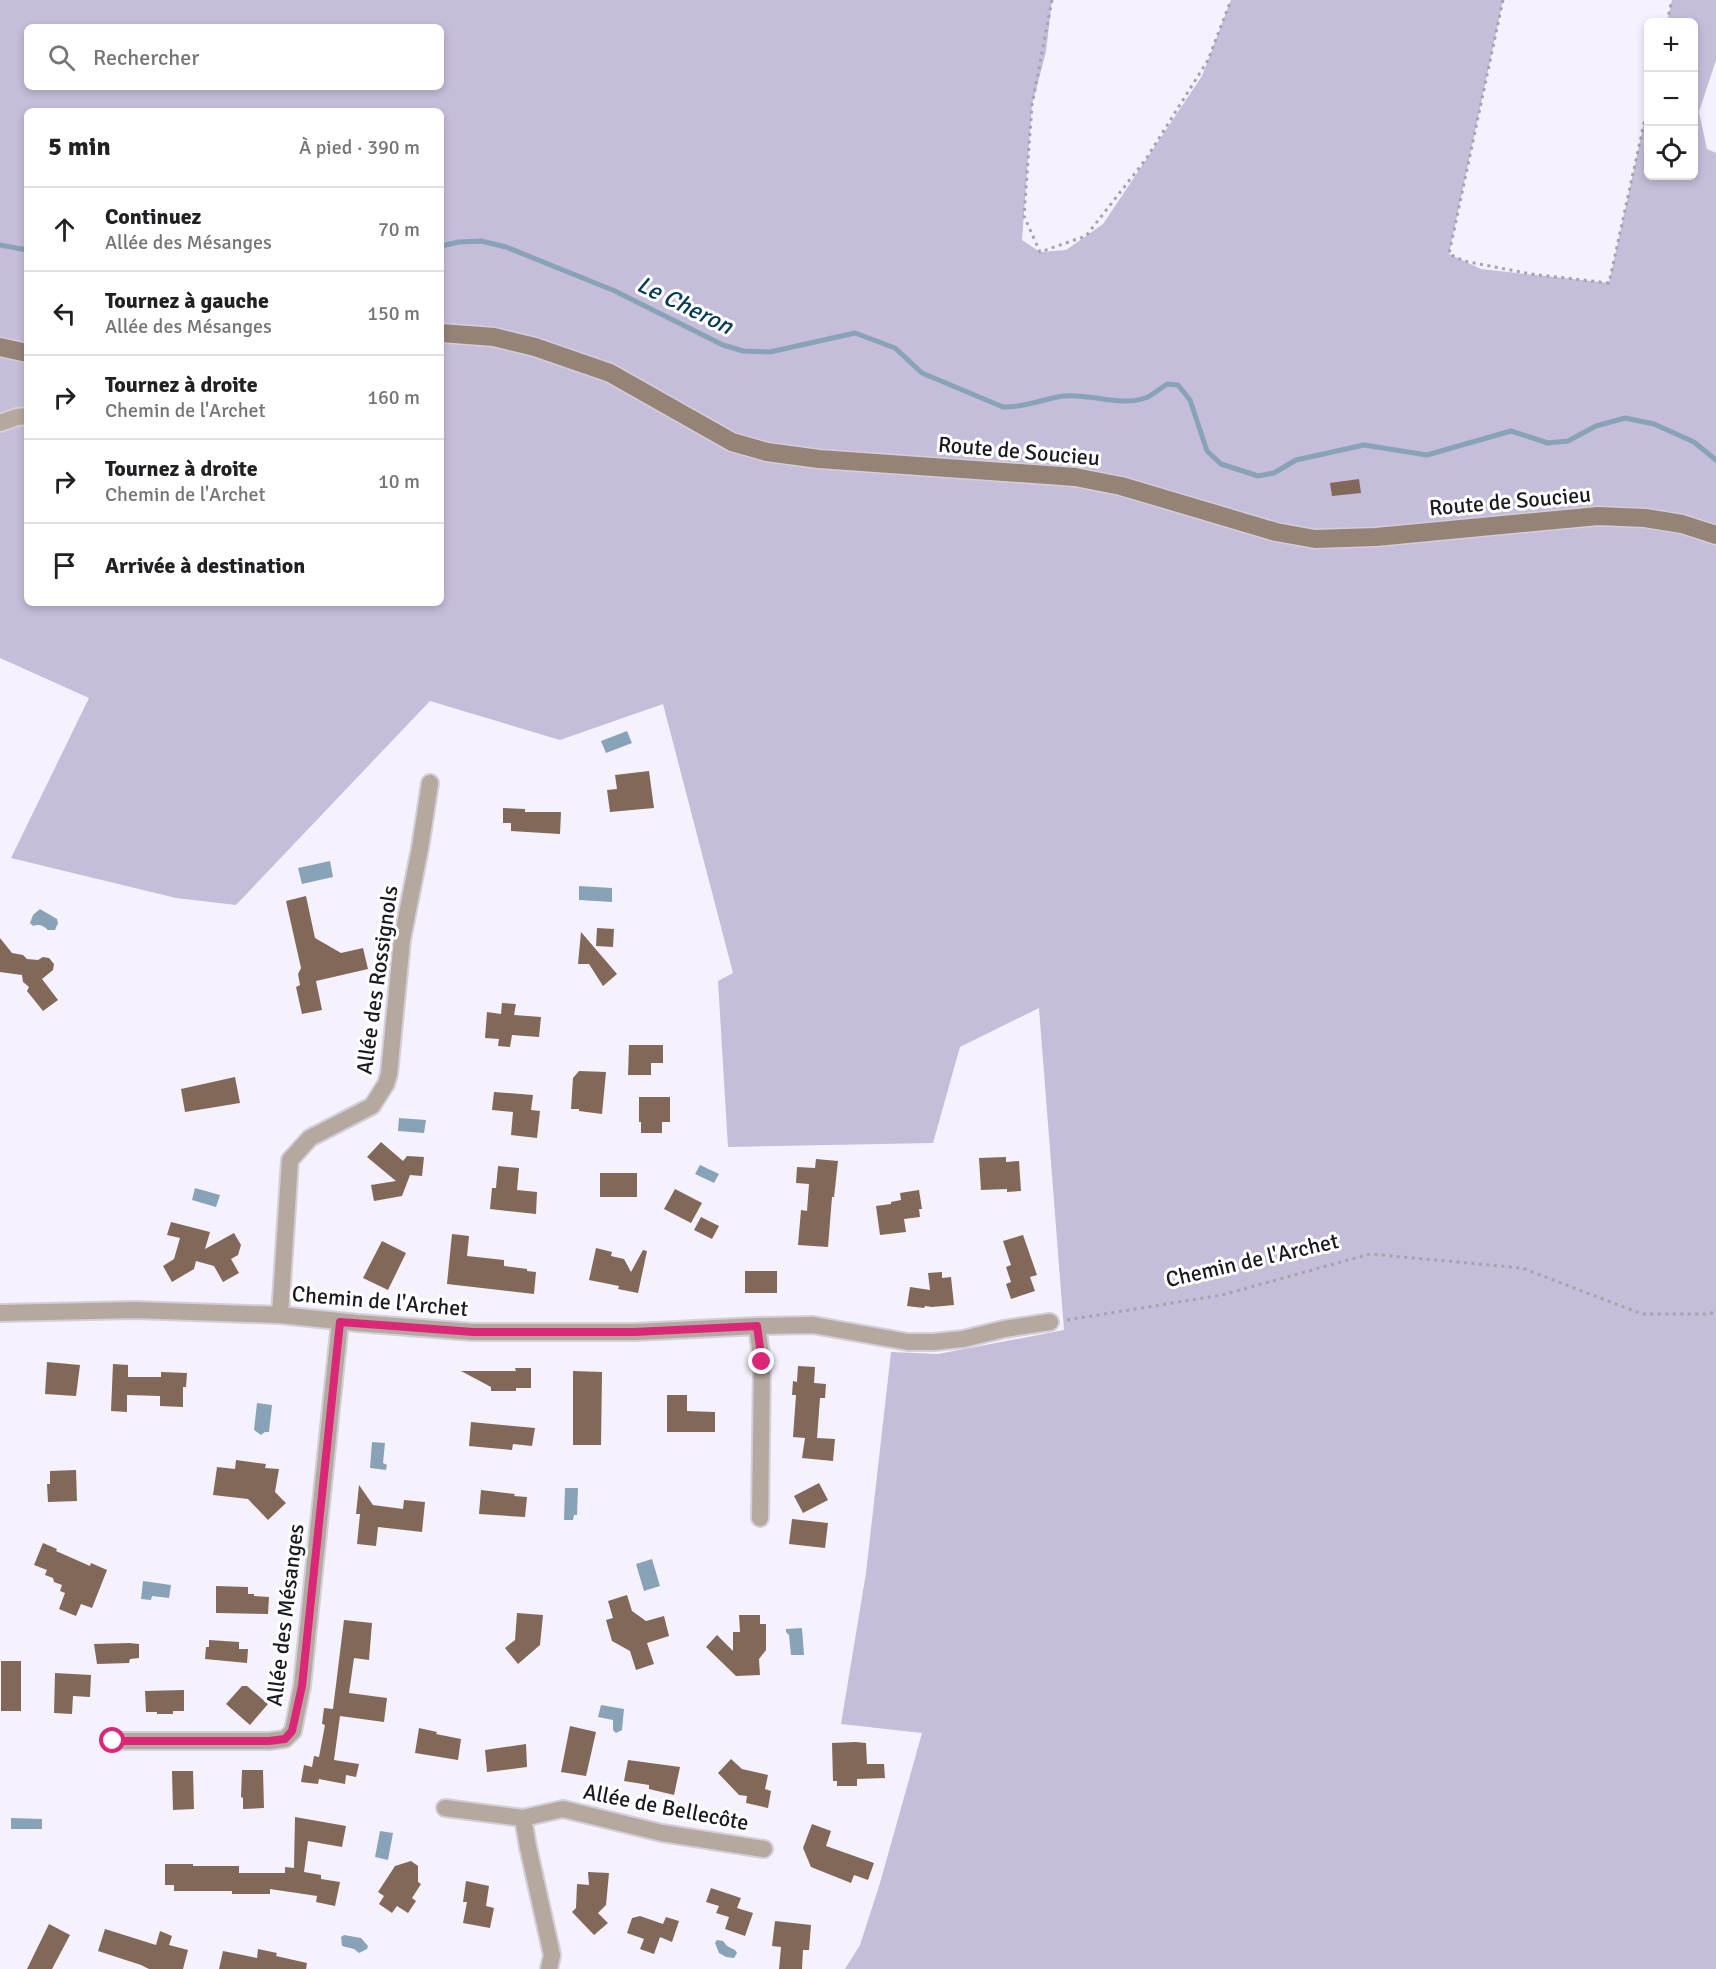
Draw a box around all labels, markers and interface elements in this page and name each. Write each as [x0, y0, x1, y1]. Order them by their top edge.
map controls [1644, 18, 1698, 180]
button: + [1644, 18, 1698, 72]
search box [24, 24, 444, 90]
icon: search [45, 41, 78, 74]
text: Rechercher [93, 44, 199, 71]
button: − [1644, 72, 1698, 126]
button: locate [1644, 126, 1698, 180]
text: 5 min [48, 131, 111, 163]
text: À pied · 390 m [299, 135, 420, 160]
text: Continuez [105, 203, 201, 230]
icon: ahead [48, 213, 81, 246]
text: 70 m [378, 217, 420, 242]
text: Allée des Mésanges [105, 230, 272, 255]
water label: Le Cheron [632, 269, 739, 341]
text: Tournez à gauche [105, 287, 269, 314]
icon: left [48, 297, 81, 330]
text: 150 m [367, 301, 420, 326]
text: Allée des Mésanges [105, 314, 272, 339]
text: Tournez à droite [105, 371, 258, 398]
icon: right [48, 381, 81, 414]
text: 160 m [367, 385, 420, 410]
text: Chemin de l'Archet [105, 398, 266, 423]
street label: Route de Soucieu [937, 430, 1101, 472]
text: Tournez à droite [105, 455, 258, 482]
icon: right [48, 465, 81, 498]
text: 10 m [378, 469, 420, 494]
street label: Route de Soucieu [1428, 480, 1592, 522]
text: Chemin de l'Archet [105, 482, 266, 507]
icon: arrive [48, 549, 81, 582]
text: Arrivée à destination [105, 552, 305, 579]
street label: Allée des Rossignols [350, 884, 404, 1076]
street label: Chemin de l'Archet [1163, 1227, 1341, 1293]
street label: Chemin de l'Archet [291, 1280, 469, 1322]
route end [748, 1348, 774, 1374]
street label: Allée des Mésanges [260, 1522, 310, 1708]
route start [99, 1727, 125, 1753]
street label: Allée de Bellecôte [581, 1778, 751, 1836]

